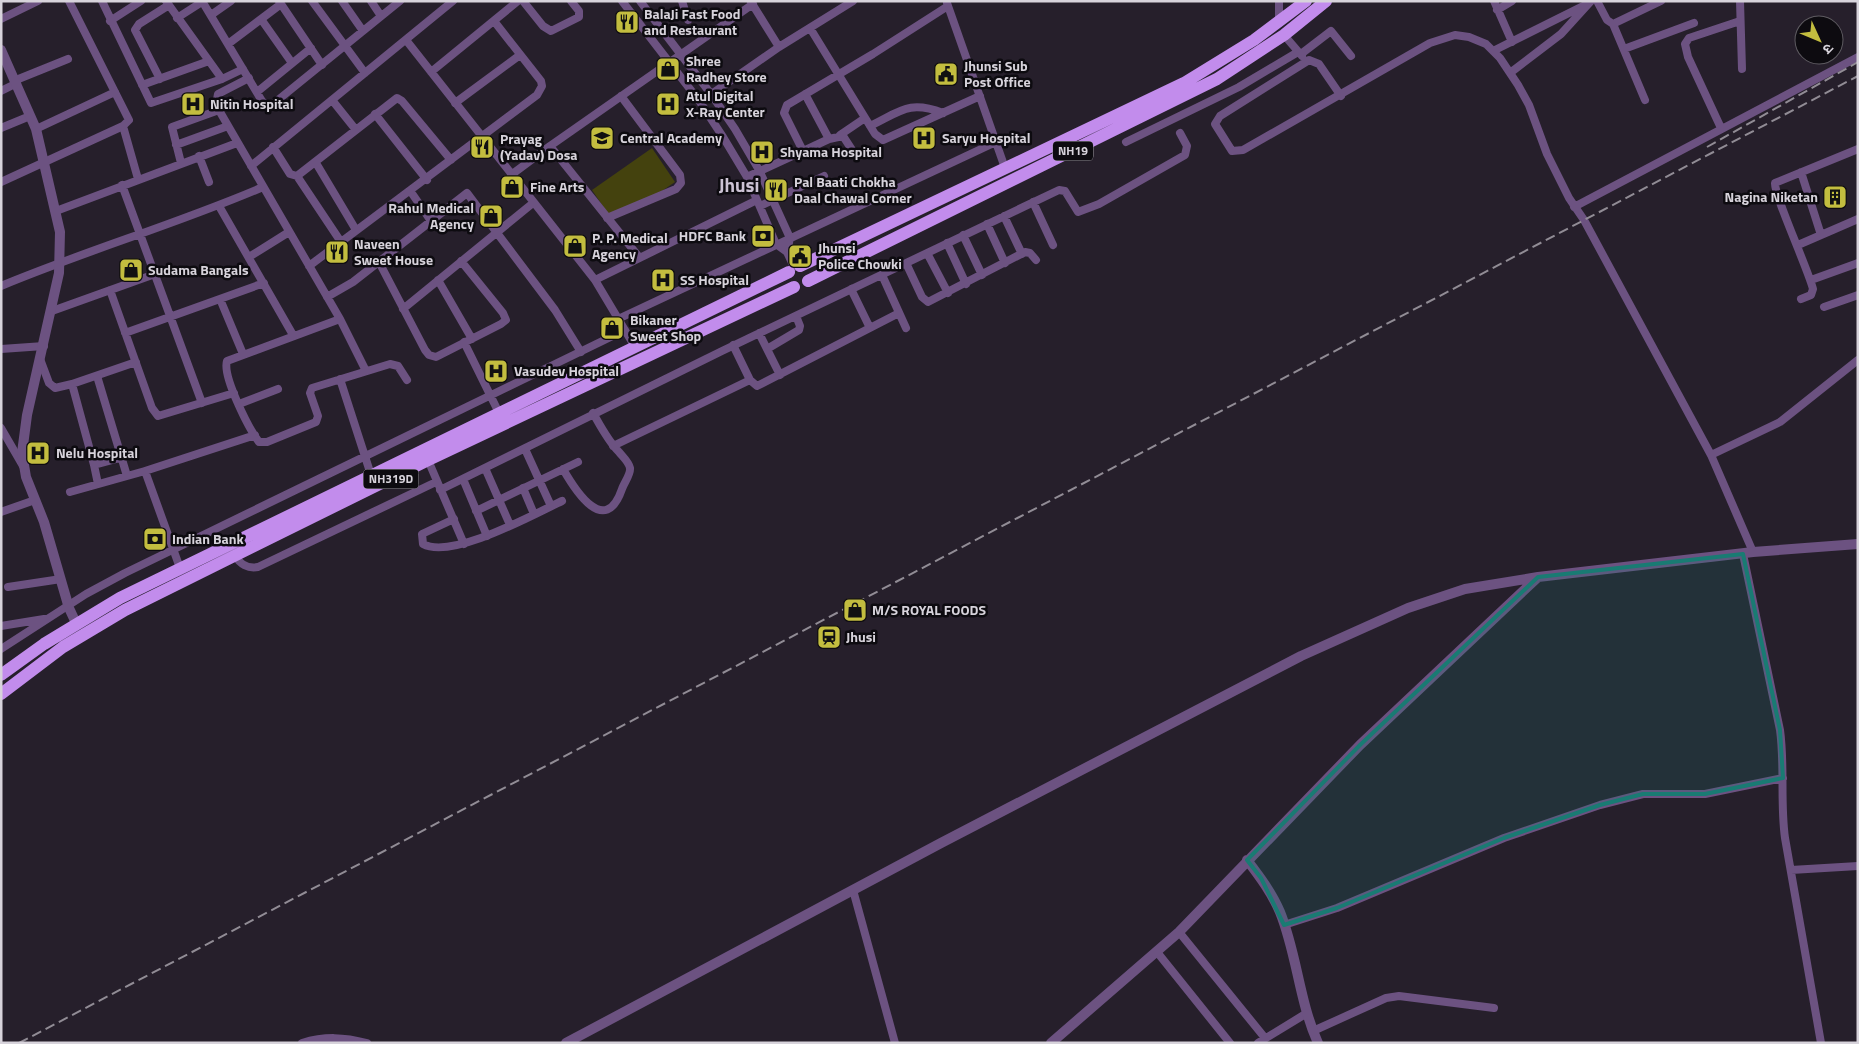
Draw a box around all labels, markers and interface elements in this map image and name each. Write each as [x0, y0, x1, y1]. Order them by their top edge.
place label: BalaJi Fast Food and Restaurant [644, 3, 740, 40]
restaurant icon: BalaJi Fast Food and Restaurant [614, 9, 640, 35]
north arrow [1794, 15, 1844, 65]
text: उ [1818, 39, 1839, 60]
place label: Shree Radhey Store [686, 50, 767, 87]
place label: Jhunsi Sub Post Office [964, 55, 1031, 92]
shop icon: Shree Radhey Store [655, 56, 681, 82]
public building icon: Jhunsi Sub Post Office [933, 61, 959, 87]
place label: Atul Digital X-Ray Center [686, 85, 765, 122]
hospital icon: Nitin Hospital [180, 91, 206, 117]
hospital icon: Atul Digital X-Ray Center [655, 91, 681, 117]
place label: Nitin Hospital [210, 93, 294, 114]
school or university icon: Central Academy [589, 125, 615, 151]
hospital icon: Saryu Hospital [911, 125, 937, 151]
place label: Central Academy [620, 127, 722, 148]
place label: Saryu Hospital [942, 127, 1031, 148]
place label: Prayag (Yadav) Dosa [500, 128, 578, 165]
restaurant icon: Prayag (Yadav) Dosa [469, 134, 495, 160]
hospital icon: Shyama Hospital [749, 139, 775, 165]
place label: Shyama Hospital [780, 141, 882, 162]
road number: NH19 [1053, 142, 1093, 160]
district label: Jhusi [719, 170, 759, 199]
place label: Pal Baati Chokha Daal Chawal Corner [794, 171, 912, 208]
shop icon: Fine Arts [499, 174, 525, 200]
place label: Fine Arts [530, 176, 585, 197]
restaurant icon: Pal Baati Chokha Daal Chawal Corner [763, 177, 789, 203]
building icon: Nagina Niketan [1822, 184, 1848, 210]
place label: Nagina Niketan [1725, 186, 1818, 207]
place label: Rahul Medical Agency [388, 197, 474, 234]
shop icon: Rahul Medical Agency [478, 203, 504, 229]
bank icon: HDFC Bank [750, 223, 776, 249]
place label: HDFC Bank [679, 225, 747, 246]
place label: P. P. Medical Agency [592, 227, 668, 264]
place label: Naveen Sweet House [354, 233, 433, 270]
shop icon: P. P. Medical Agency [562, 233, 588, 259]
place label: Jhunsi Police Chowki [818, 237, 902, 274]
restaurant icon: Naveen Sweet House [324, 239, 350, 265]
public building icon: Jhunsi Police Chowki [787, 243, 813, 269]
shop icon: Sudama Bangals [118, 257, 144, 283]
place label: Sudama Bangals [148, 259, 249, 280]
hospital icon: SS Hospital [650, 267, 676, 293]
place label: SS Hospital [680, 269, 749, 290]
place label: Bikaner Sweet Shop [630, 309, 702, 346]
shop icon: Bikaner Sweet Shop [599, 315, 625, 341]
hospital icon: Vasudev Hospital [483, 358, 509, 384]
place label: Vasudev Hospital [514, 360, 619, 381]
hospital icon: Nelu Hospital [25, 440, 51, 466]
place label: Nelu Hospital [56, 442, 138, 463]
road number: NH319D [364, 469, 418, 488]
bank icon: Indian Bank [142, 526, 168, 552]
place label: Indian Bank [172, 528, 244, 549]
shop icon: M/S ROYAL FOODS [842, 597, 868, 623]
place label: M/S ROYAL FOODS [872, 599, 986, 620]
station icon: Jhusi [816, 624, 842, 650]
place label: Jhusi [846, 626, 876, 647]

